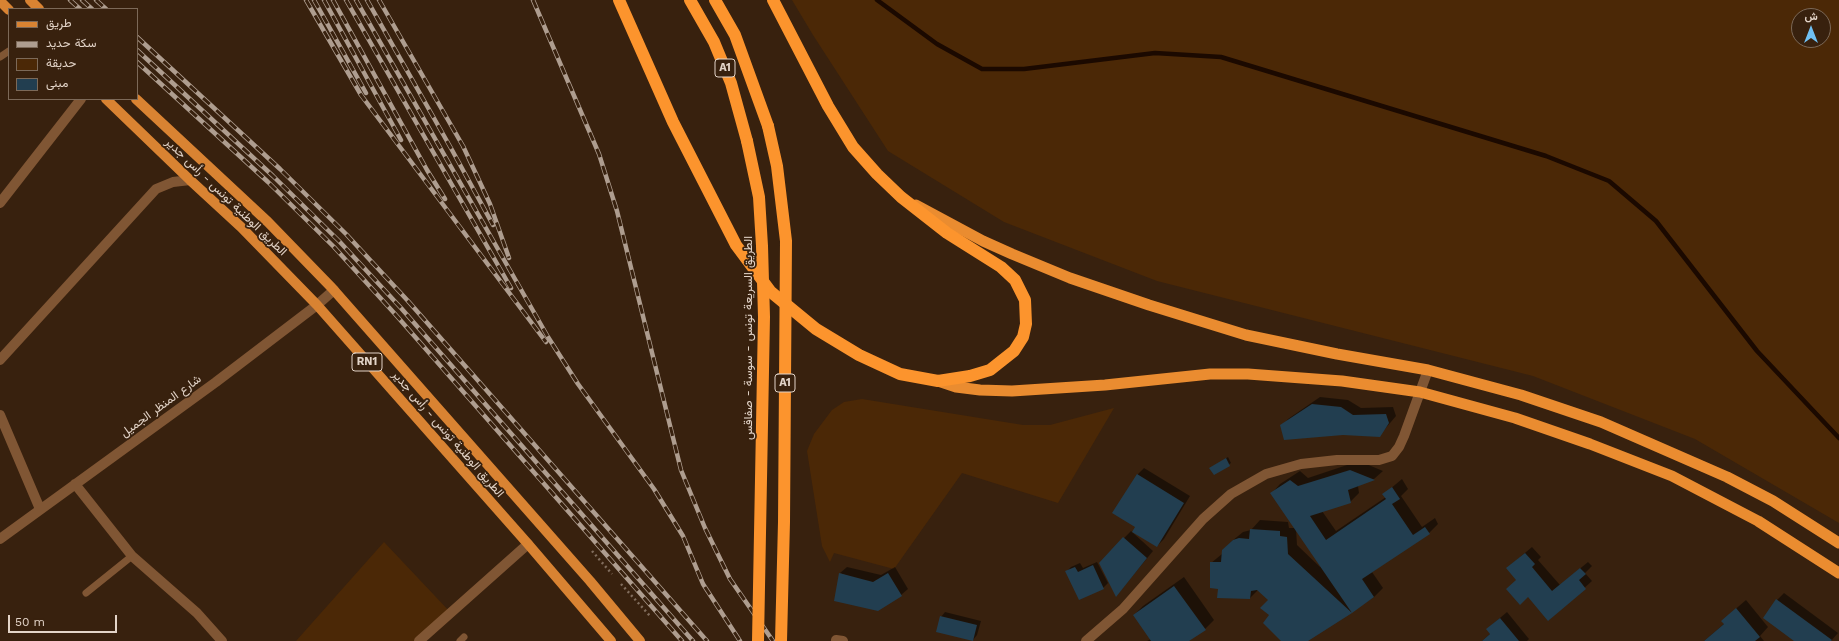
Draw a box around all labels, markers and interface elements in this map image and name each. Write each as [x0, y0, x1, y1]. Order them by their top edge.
legend [8, 8, 138, 100]
north arrow [1791, 8, 1831, 48]
text: ش [1804, 10, 1818, 23]
text: طريق [46, 16, 71, 30]
text: سكة حديد [46, 36, 96, 50]
text: حديقة [46, 56, 76, 70]
road number: A1 [715, 59, 735, 77]
text: مبنى [46, 76, 68, 90]
street label: الطريق الوطنية تونس - رأس جدير [162, 135, 290, 259]
street label: الطريق السريعة تونس - سوسة - صفاقس [741, 236, 755, 440]
road number: RN1 [352, 353, 382, 371]
street label: الطريق الوطنية تونس - رأس جدير [389, 368, 507, 500]
street label: شارع المنظر الجميل [118, 372, 204, 440]
road number: A1 [775, 374, 795, 392]
scale bar [10, 607, 119, 633]
text: 50 m [15, 615, 45, 629]

